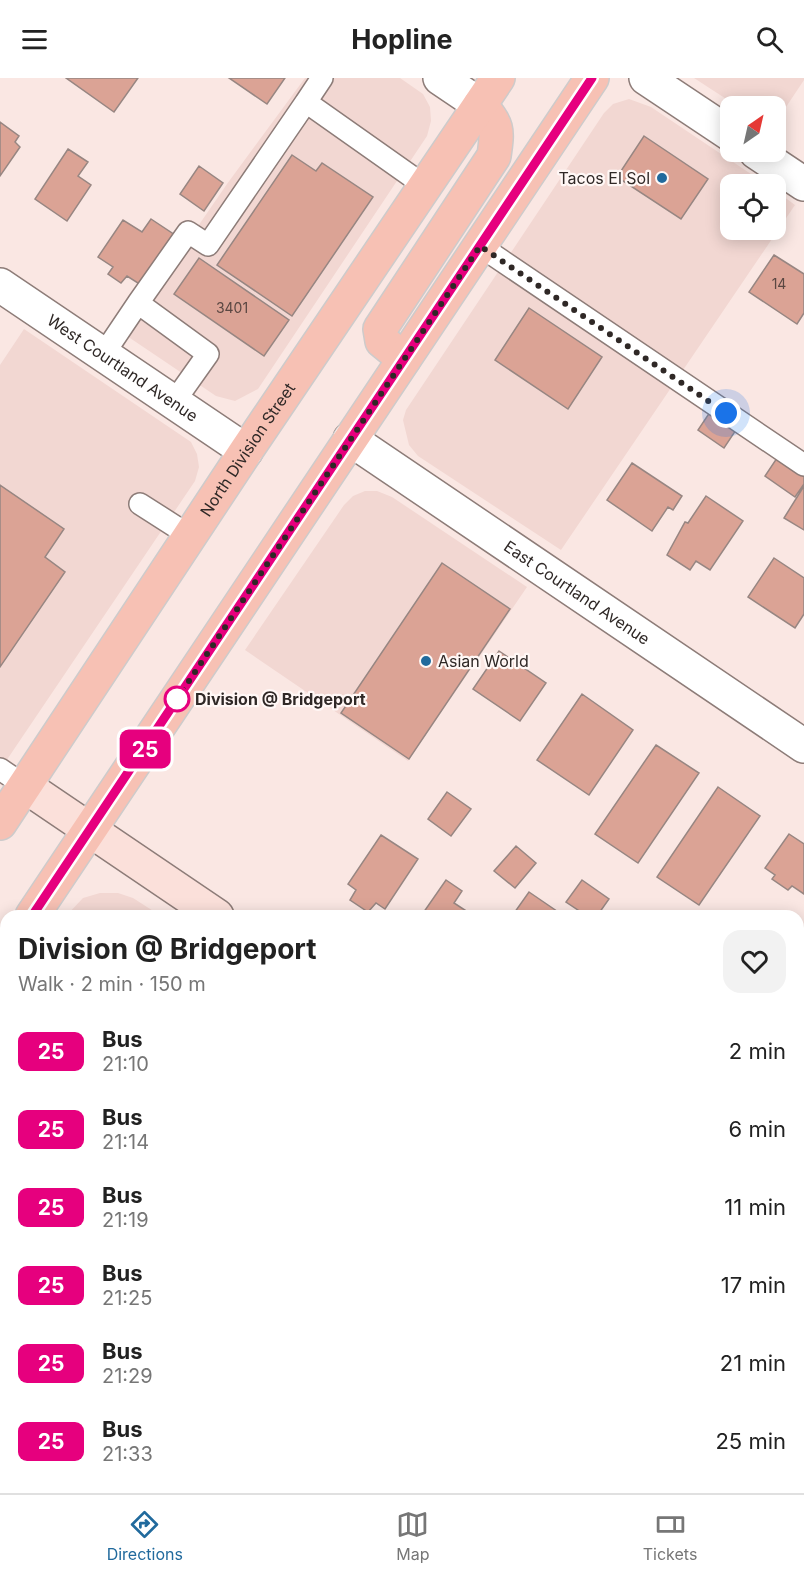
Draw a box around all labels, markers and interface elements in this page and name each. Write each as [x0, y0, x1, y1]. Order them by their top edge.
icon: menu [18, 23, 51, 56]
text: Hopline [351, 23, 453, 56]
icon: search [753, 23, 786, 56]
north arrow [720, 96, 786, 162]
map controls [720, 96, 786, 240]
place label: Tacos El Sol [558, 168, 650, 188]
marker: Tacos El Sol [655, 171, 669, 185]
button: locate [720, 174, 786, 240]
house number: 14 [772, 275, 786, 292]
house number: 3401 [216, 299, 248, 316]
street label: West Courtland Avenue [43, 310, 202, 426]
street label: North Division Street [196, 379, 299, 520]
your location [711, 398, 741, 428]
street label: East Courtland Avenue [500, 536, 654, 649]
place label: Asian World [438, 651, 529, 671]
marker: Asian World [419, 654, 433, 668]
marker: Division @ Bridgeport [164, 686, 190, 712]
place label: Division @ Bridgeport [195, 689, 366, 709]
line badge: 25 [118, 730, 172, 768]
text: 25 [132, 737, 158, 762]
button: heart [723, 930, 786, 993]
text: Division @ Bridgeport [18, 932, 317, 966]
text: Walk · 2 min · 150 m [18, 972, 206, 996]
text: Bus [102, 1026, 143, 1052]
text: 2 min [729, 1038, 786, 1064]
text: 25 [38, 1039, 64, 1064]
text: 21:10 [102, 1052, 149, 1076]
text: Bus [102, 1104, 143, 1130]
text: 6 min [729, 1116, 786, 1142]
text: 25 [38, 1117, 64, 1142]
text: 21:14 [102, 1130, 149, 1154]
text: Bus [102, 1182, 143, 1208]
text: 11 min [724, 1194, 786, 1220]
text: 25 [38, 1195, 64, 1220]
text: 21:19 [102, 1208, 149, 1232]
text: Bus [102, 1260, 143, 1286]
text: 17 min [721, 1272, 786, 1298]
text: 25 [38, 1273, 64, 1298]
text: 21:25 [102, 1286, 152, 1310]
text: Bus [102, 1338, 143, 1364]
text: 21 min [720, 1350, 786, 1376]
text: 25 [38, 1351, 64, 1376]
text: 21:29 [102, 1364, 153, 1388]
text: Bus [102, 1416, 143, 1442]
text: 25 min [715, 1428, 786, 1454]
text: 25 [38, 1429, 64, 1454]
text: 21:33 [102, 1442, 153, 1466]
tab: Directions [107, 1508, 183, 1564]
tab: Map [396, 1508, 429, 1564]
tab: Tickets [643, 1508, 697, 1564]

